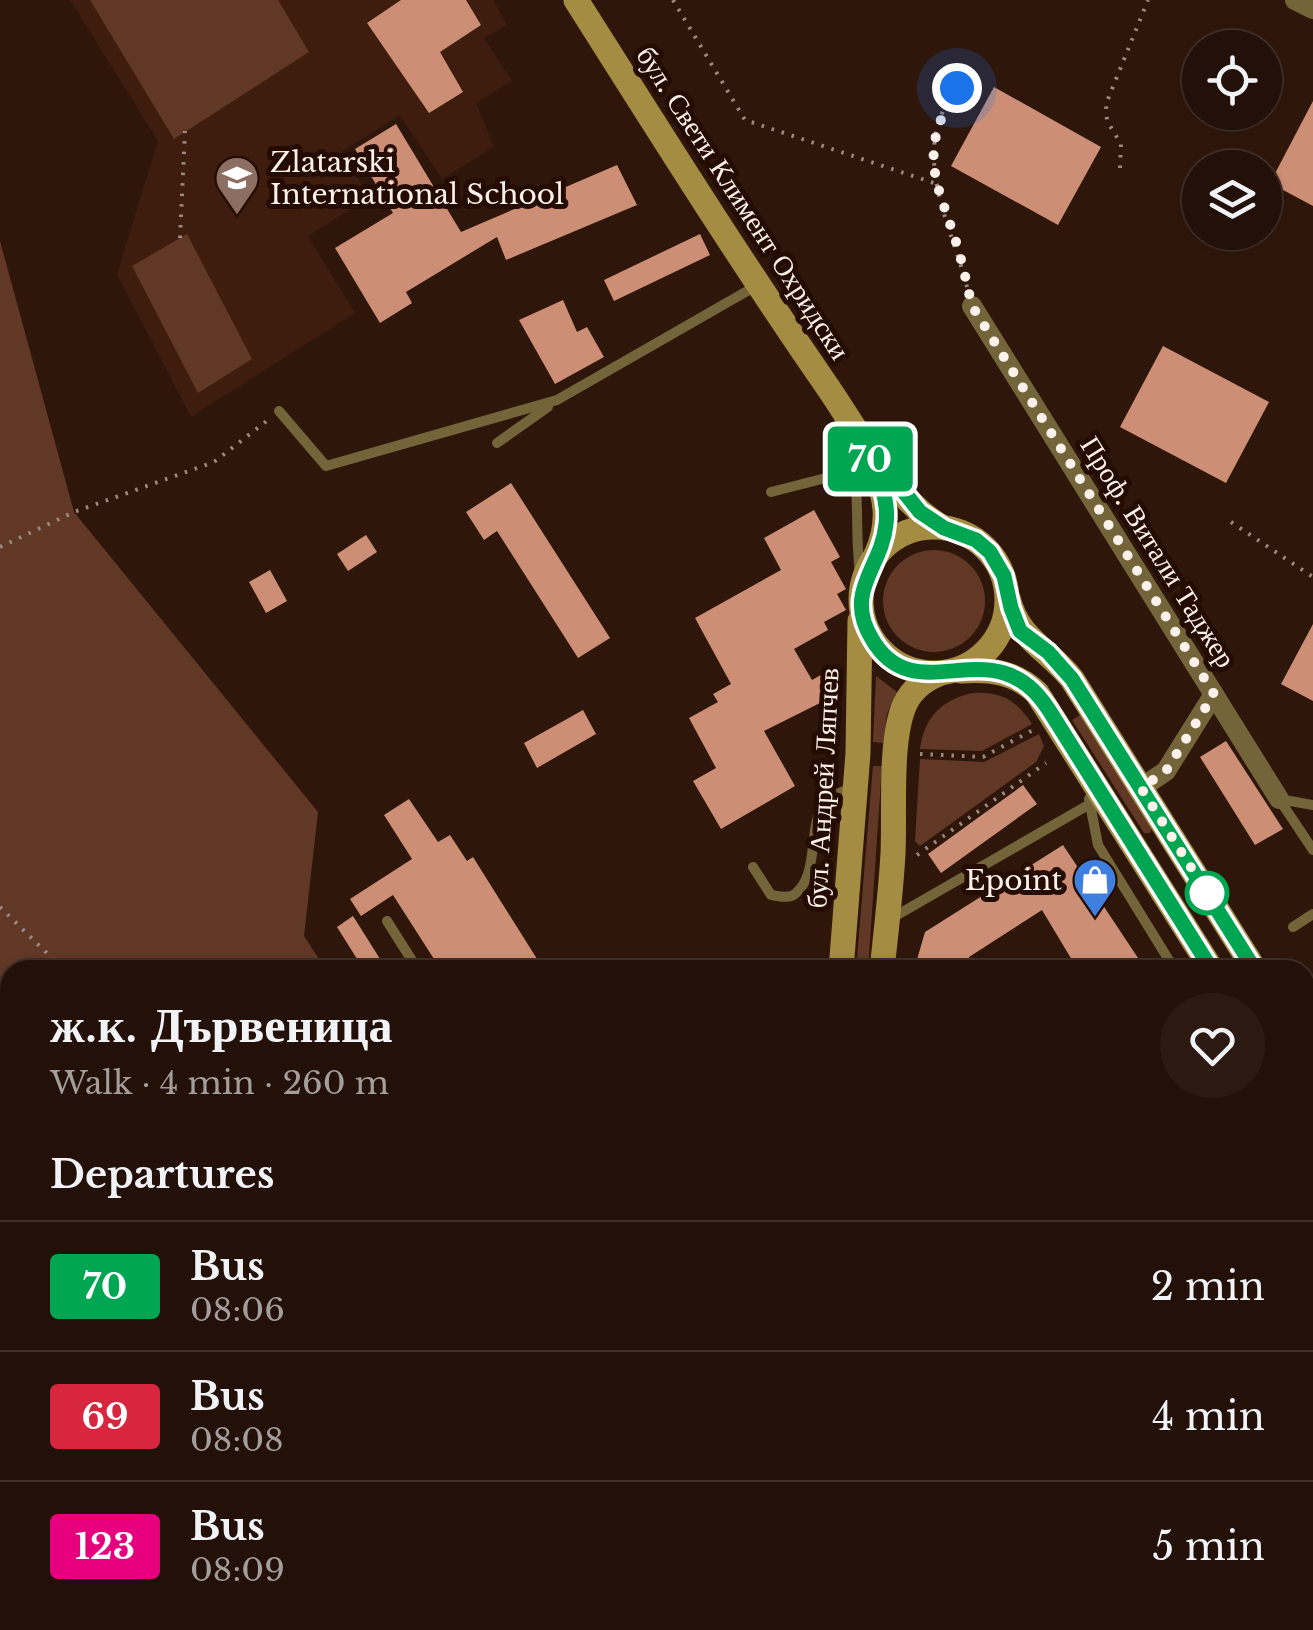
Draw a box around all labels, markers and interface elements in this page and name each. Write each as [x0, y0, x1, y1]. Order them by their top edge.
map controls [1182, 30, 1282, 250]
button: locate [1182, 30, 1282, 130]
street label: бул. Свети Климент Охридски [629, 40, 857, 366]
your location [932, 63, 982, 113]
place label: Zlatarski International School [270, 145, 564, 212]
button: layers [1182, 150, 1282, 250]
school or university icon: Zlatarski International School [214, 155, 260, 216]
line badge: 70 [825, 426, 915, 492]
street label: Проф. Витали Таджер [1073, 430, 1243, 674]
text: 70 [848, 438, 892, 481]
street label: бул. Андрей Ляпчев [799, 667, 847, 909]
shop icon: Epoint [1072, 857, 1118, 918]
place label: Epoint [965, 863, 1062, 898]
unlabelled marker [1186, 872, 1228, 914]
button: heart [1160, 993, 1265, 1098]
text: ж.к. Дървеница [50, 995, 393, 1055]
text: Walk · 4 min · 260 m [50, 1063, 389, 1103]
text: Departures [50, 1151, 274, 1198]
text: Bus [190, 1243, 265, 1290]
text: 2 min [1151, 1263, 1265, 1310]
text: 70 [83, 1265, 127, 1308]
text: 08:06 [190, 1290, 285, 1330]
text: Bus [190, 1373, 265, 1420]
text: 4 min [1152, 1393, 1265, 1440]
text: 69 [81, 1395, 129, 1438]
text: 08:08 [190, 1420, 284, 1460]
text: Bus [190, 1503, 265, 1550]
text: 5 min [1153, 1523, 1265, 1570]
text: 123 [75, 1525, 135, 1568]
text: 08:09 [190, 1550, 285, 1590]

